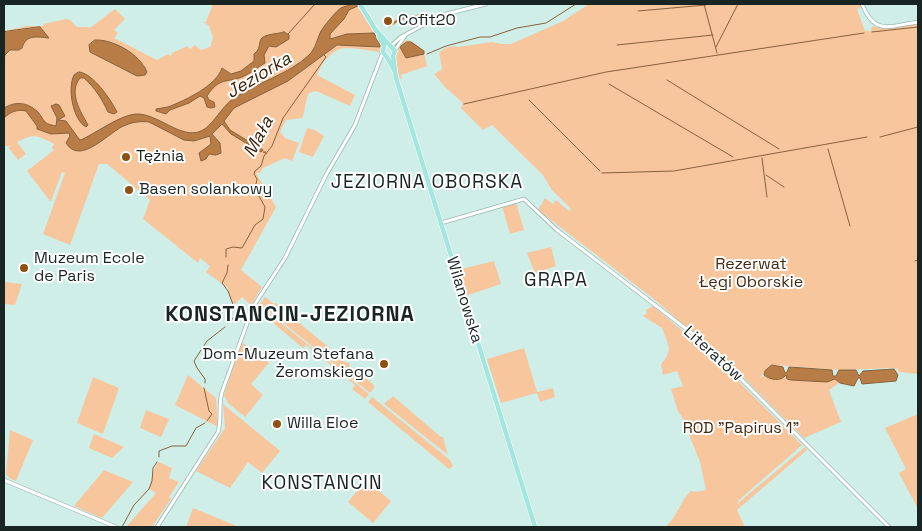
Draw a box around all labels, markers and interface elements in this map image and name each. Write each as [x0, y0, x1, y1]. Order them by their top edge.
place label: Cofit20 [398, 11, 456, 31]
marker: Cofit20 [382, 15, 394, 27]
water label: Jeziorka [223, 48, 295, 104]
water label: Mała [239, 113, 279, 161]
place label: Tężnia [136, 147, 184, 167]
marker: Tężnia [120, 151, 132, 163]
district label: JEZIORNA OBORSKA [329, 172, 525, 194]
place label: Basen solankowy [139, 180, 272, 200]
marker: Basen solankowy [123, 184, 135, 196]
place label: Muzeum Ecole de Paris [34, 249, 145, 287]
street label: Wilanowska [442, 254, 486, 346]
park label: Rezerwat Łęgi Oborskie [699, 255, 803, 293]
marker: Muzeum Ecole de Paris [18, 262, 30, 274]
district label: GRAPA [523, 270, 589, 292]
district label: KONSTANCIN-JEZIORNA [163, 302, 417, 328]
street label: Literatów [679, 322, 747, 386]
place label: Dom-Muzeum Stefana Żeromskiego [203, 345, 374, 383]
marker: Dom-Muzeum Stefana Żeromskiego [378, 358, 390, 370]
place label: Willa Eloe [287, 414, 358, 434]
marker: Willa Eloe [271, 418, 283, 430]
park label: ROD "Papirus 1" [683, 419, 799, 439]
district label: KONSTANCIN [260, 473, 384, 495]

